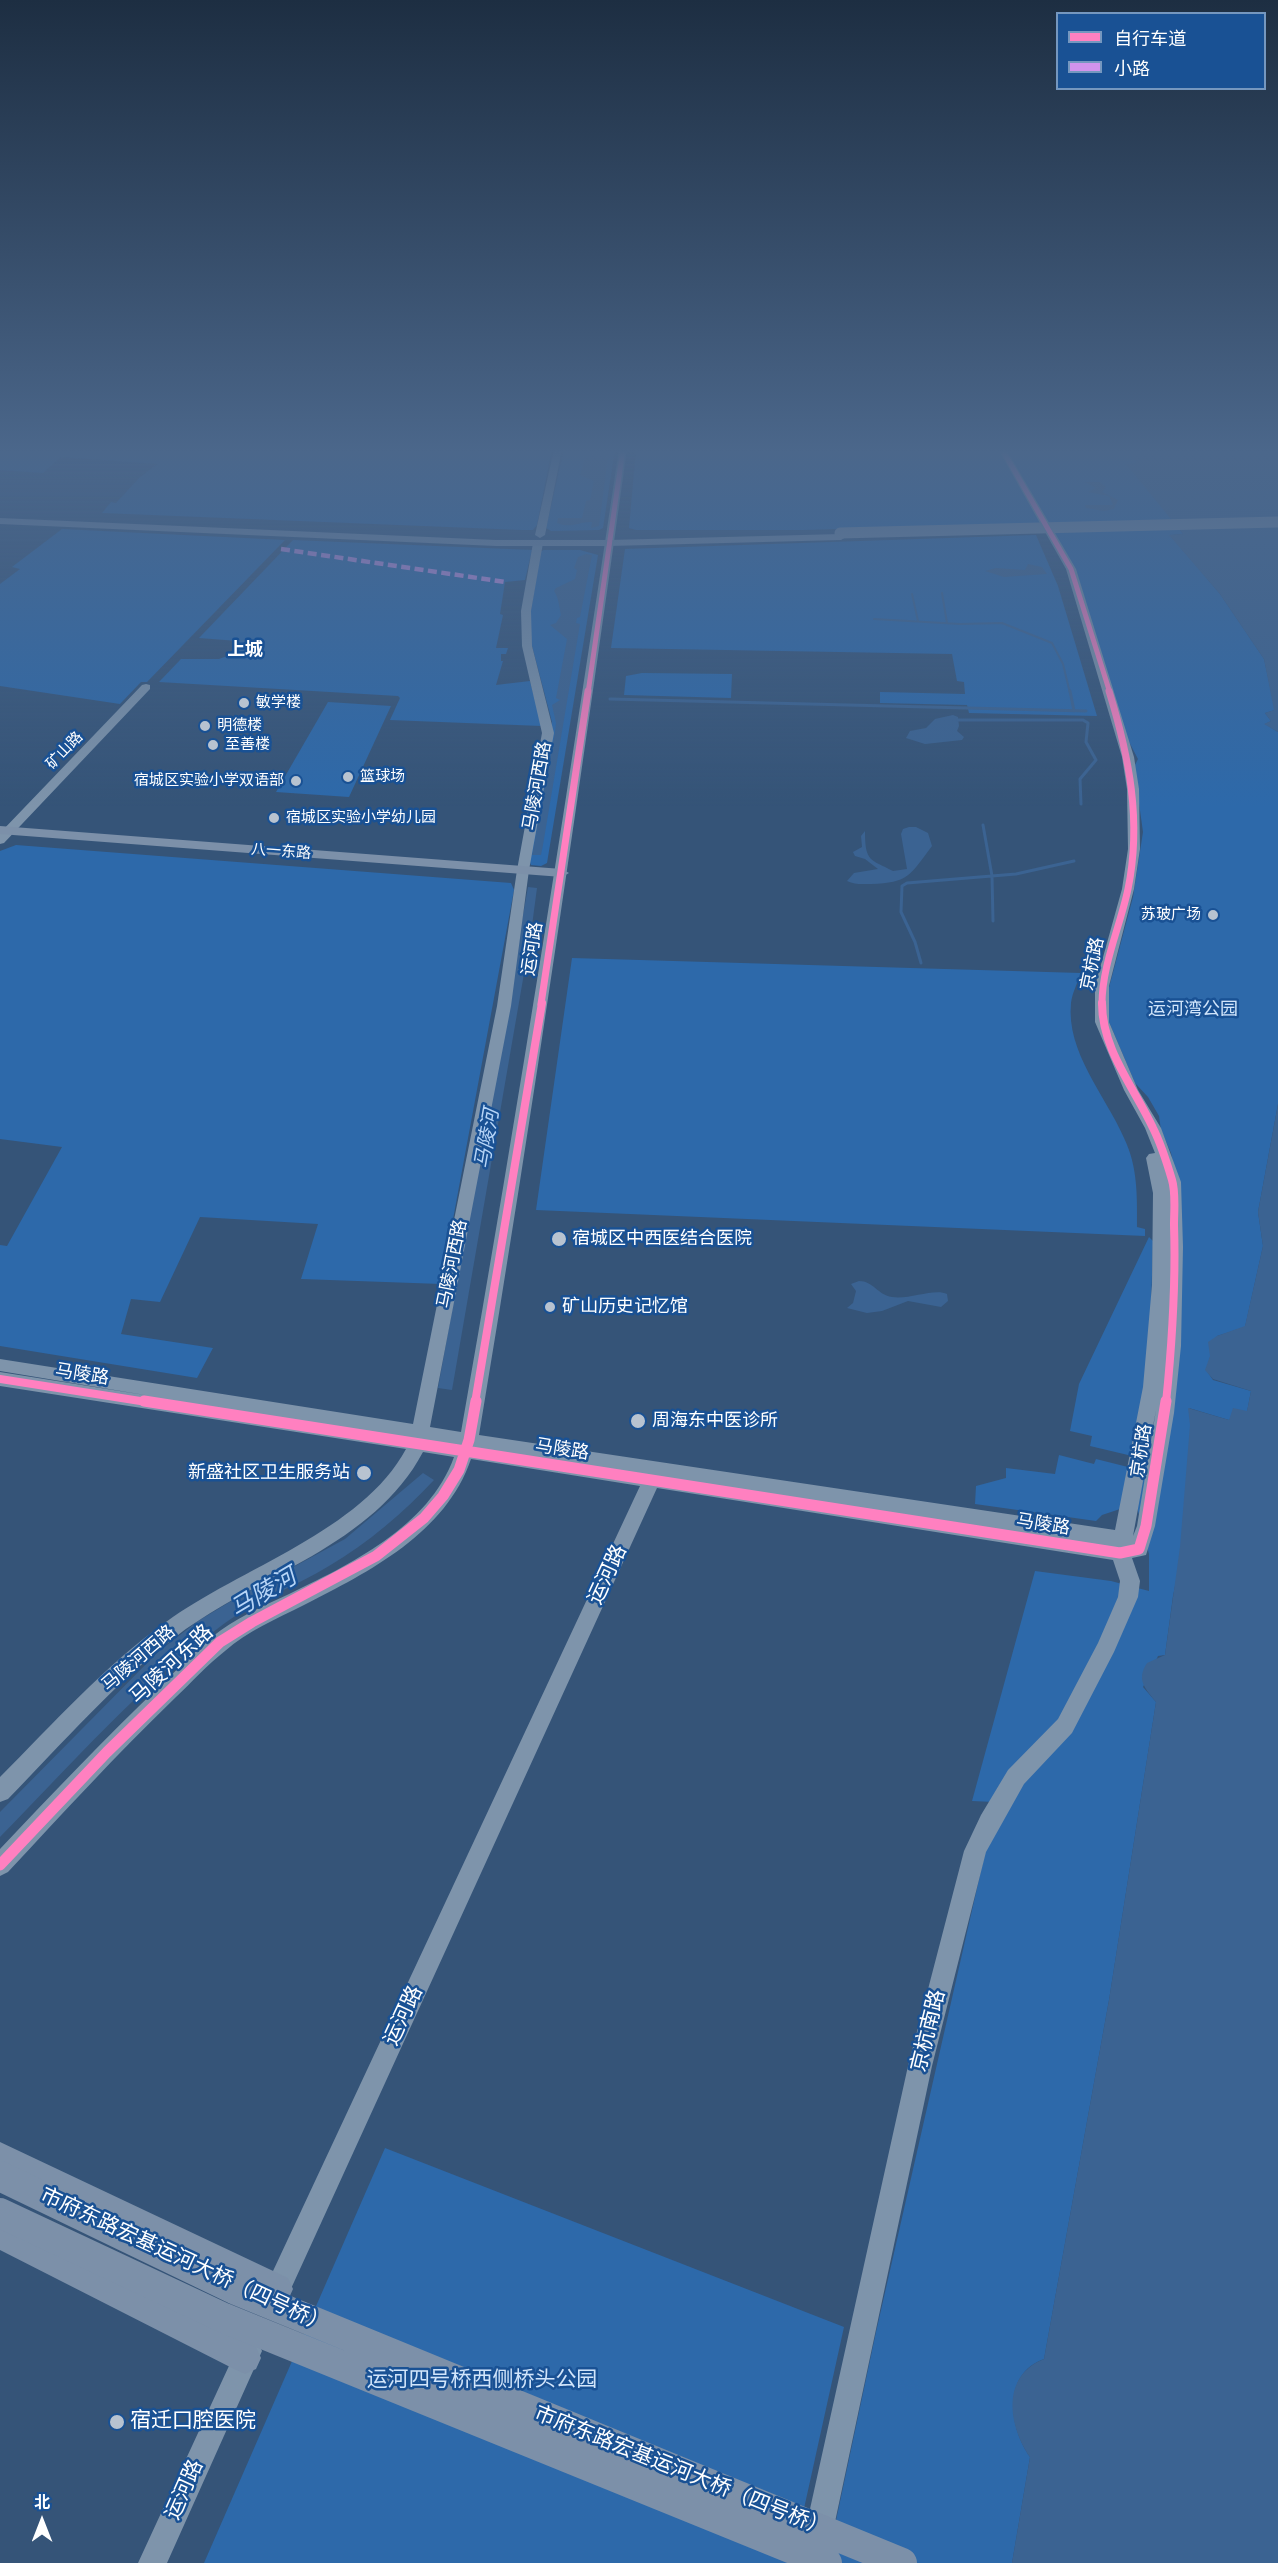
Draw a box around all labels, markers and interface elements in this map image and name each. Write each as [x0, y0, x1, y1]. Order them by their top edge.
legend [1056, 12, 1266, 90]
text: 自行车道 [1114, 28, 1186, 49]
text: 小路 [1114, 58, 1150, 79]
district label: 上城 [227, 639, 263, 661]
place label: 敏学楼 [256, 694, 301, 712]
marker: 敏学楼 [237, 696, 251, 710]
place label: 明德楼 [217, 717, 262, 735]
marker: 明德楼 [198, 719, 212, 733]
street label: 矿山路 [43, 729, 87, 773]
place label: 至善楼 [225, 736, 270, 754]
marker: 至善楼 [206, 738, 220, 752]
street label: 马陵河西路 [520, 740, 556, 832]
place label: 篮球场 [360, 768, 405, 786]
marker: 篮球场 [341, 770, 355, 784]
place label: 宿城区实验小学双语部 [134, 772, 284, 790]
marker: 宿城区实验小学双语部 [289, 774, 303, 788]
place label: 宿城区实验小学幼儿园 [286, 809, 436, 827]
marker: 宿城区实验小学幼儿园 [267, 811, 281, 825]
street label: 八一东路 [250, 841, 312, 863]
place label: 苏玻广场 [1141, 906, 1201, 924]
marker: 苏玻广场 [1206, 908, 1220, 922]
street label: 运河路 [518, 921, 548, 977]
street label: 京杭路 [1077, 935, 1109, 993]
park label: 运河湾公园 [1148, 999, 1238, 1021]
water label: 马陵河 [471, 1107, 505, 1171]
street label: 马陵河西路 [434, 1218, 472, 1310]
place label: 宿城区中西医结合医院 [572, 1228, 752, 1250]
marker: 宿城区中西医结合医院 [550, 1230, 568, 1248]
place label: 矿山历史记忆馆 [562, 1296, 688, 1318]
marker: 矿山历史记忆馆 [543, 1300, 557, 1314]
street label: 马陵路 [54, 1360, 110, 1390]
place label: 周海东中医诊所 [652, 1410, 778, 1432]
marker: 周海东中医诊所 [629, 1412, 647, 1430]
street label: 京杭路 [1127, 1423, 1157, 1479]
street label: 马陵路 [534, 1435, 590, 1465]
place label: 新盛社区卫生服务站 [188, 1462, 350, 1484]
marker: 新盛社区卫生服务站 [355, 1464, 373, 1482]
street label: 马陵路 [1015, 1510, 1071, 1540]
street label: 运河路 [583, 1541, 633, 1609]
water label: 马陵河 [226, 1563, 302, 1625]
street label: 马陵河东路 [125, 1620, 219, 1710]
street label: 马陵河西路 [98, 1621, 180, 1697]
street label: 运河路 [379, 1982, 429, 2050]
street label: 京杭南路 [907, 1987, 951, 2075]
street label: 市府东路宏基运河大桥（四号桥） [36, 2183, 332, 2339]
park label: 运河四号桥西侧桥头公园 [367, 2368, 597, 2394]
street label: 市府东路宏基运河大桥（四号桥） [530, 2401, 832, 2543]
place label: 宿迁口腔医院 [130, 2409, 256, 2435]
marker: 宿迁口腔医院 [108, 2413, 126, 2431]
street label: 运河路 [161, 2456, 209, 2524]
north arrow [12, 2491, 72, 2551]
text: 北 [34, 2493, 50, 2512]

